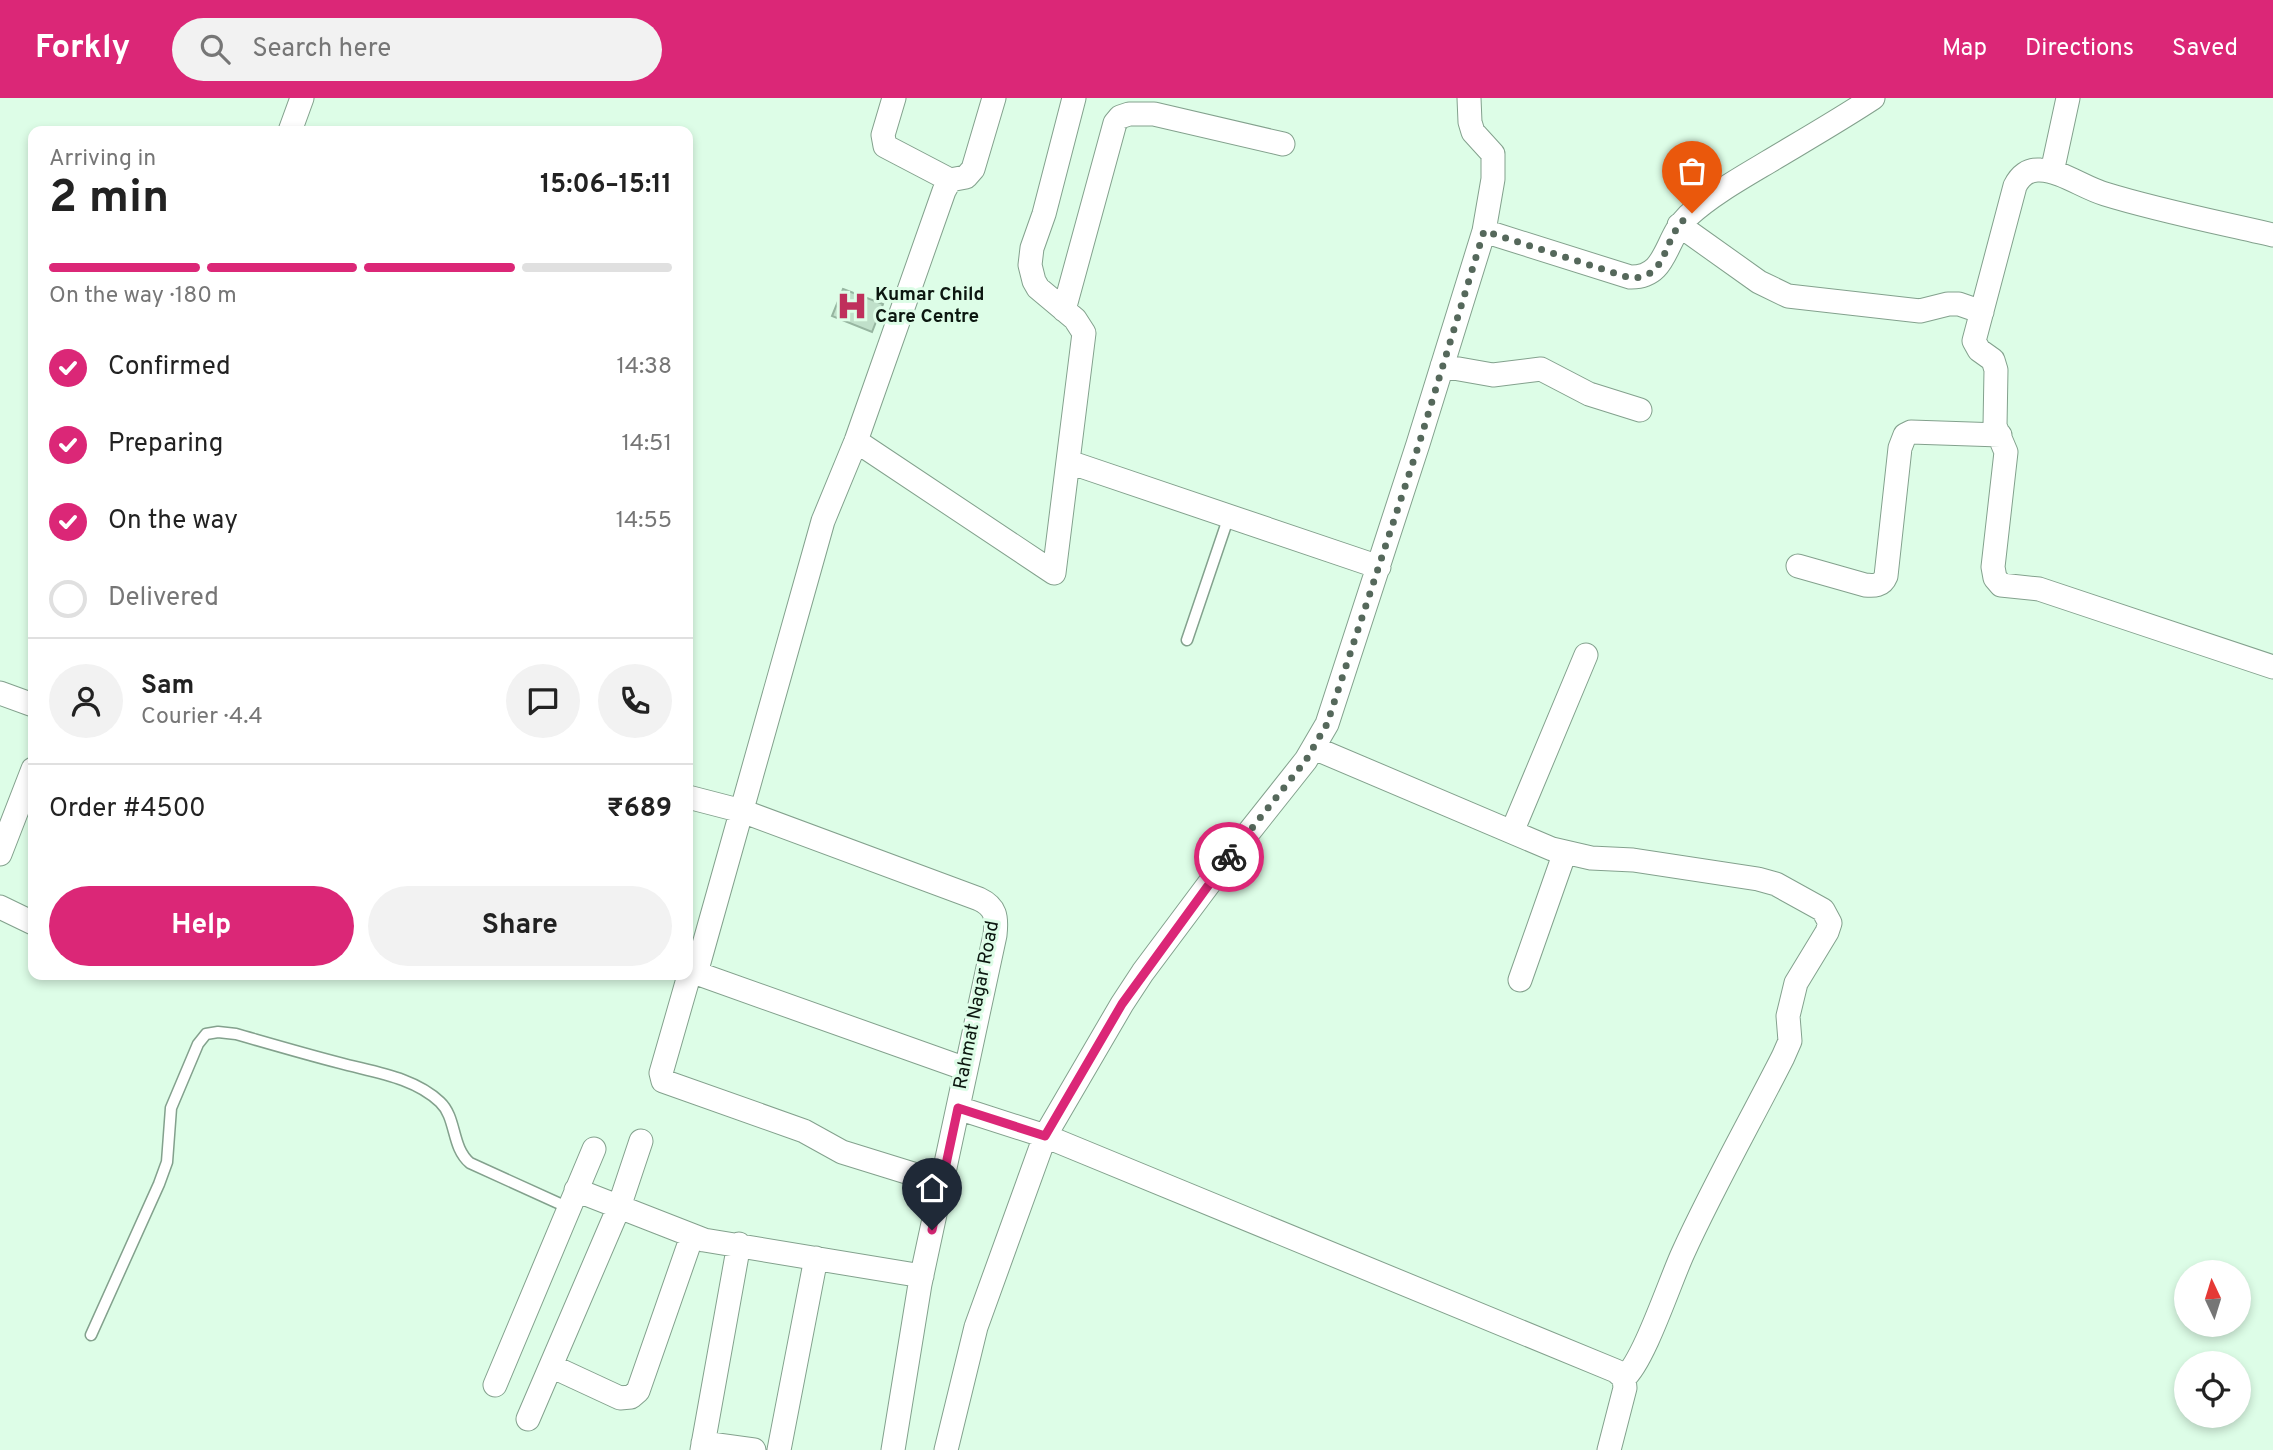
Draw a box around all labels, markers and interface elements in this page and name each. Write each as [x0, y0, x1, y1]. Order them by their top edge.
search box [172, 18, 662, 81]
text: Forkly [35, 28, 130, 70]
icon: search [196, 30, 234, 68]
text: Search here [252, 33, 391, 66]
text: Map [1942, 34, 1987, 64]
text: Directions [2025, 34, 2134, 64]
text: Saved [2172, 34, 2238, 64]
pin [1662, 141, 1722, 213]
text: Arriving in [49, 145, 156, 174]
icon: bag [1673, 152, 1711, 190]
text: 15:06–15:11 [540, 169, 672, 202]
text: 2 min [49, 170, 169, 229]
text: On the way · 180 m [49, 282, 237, 311]
place label: Kumar Child Care Centre [875, 283, 985, 329]
hospital icon: Kumar Child Care Centre [835, 289, 869, 323]
icon: check [49, 349, 87, 387]
text: Confirmed [108, 351, 231, 384]
text: 14:38 [617, 353, 672, 382]
icon: check [49, 426, 87, 464]
text: Preparing [108, 428, 223, 461]
text: 14:51 [622, 430, 672, 459]
icon: check [49, 503, 87, 541]
text: On the way [108, 505, 238, 538]
text: 14:55 [616, 507, 672, 536]
text: Delivered [108, 582, 219, 615]
button: person [49, 664, 123, 738]
button: chat [506, 664, 580, 738]
button: phone [598, 664, 672, 738]
text: Sam [141, 670, 194, 703]
text: Courier · 4.4 [141, 703, 263, 732]
text: Order #4500 [49, 793, 206, 826]
text: ₹689 [607, 793, 672, 826]
courier [1194, 822, 1264, 892]
icon: bike [1210, 838, 1248, 876]
button: Help [49, 886, 354, 966]
button: Share [368, 886, 672, 966]
street label: Rahmat Nagar Road [949, 919, 1005, 1091]
pin [902, 1158, 962, 1230]
icon: home [913, 1169, 951, 1207]
north arrow [2174, 1260, 2250, 1337]
map controls [2174, 1260, 2251, 1428]
button: locate [2174, 1351, 2251, 1428]

